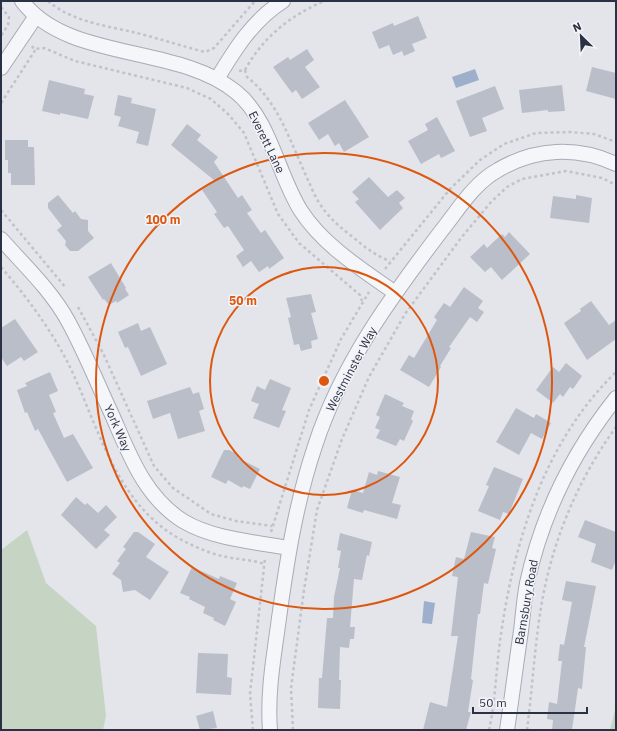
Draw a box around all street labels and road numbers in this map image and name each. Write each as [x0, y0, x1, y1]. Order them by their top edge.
street label: Everett Lane [246, 108, 289, 176]
street label: Westminster Way [322, 324, 380, 414]
street label: York Way [101, 402, 135, 454]
street label: Barnsbury Road [511, 558, 541, 646]

